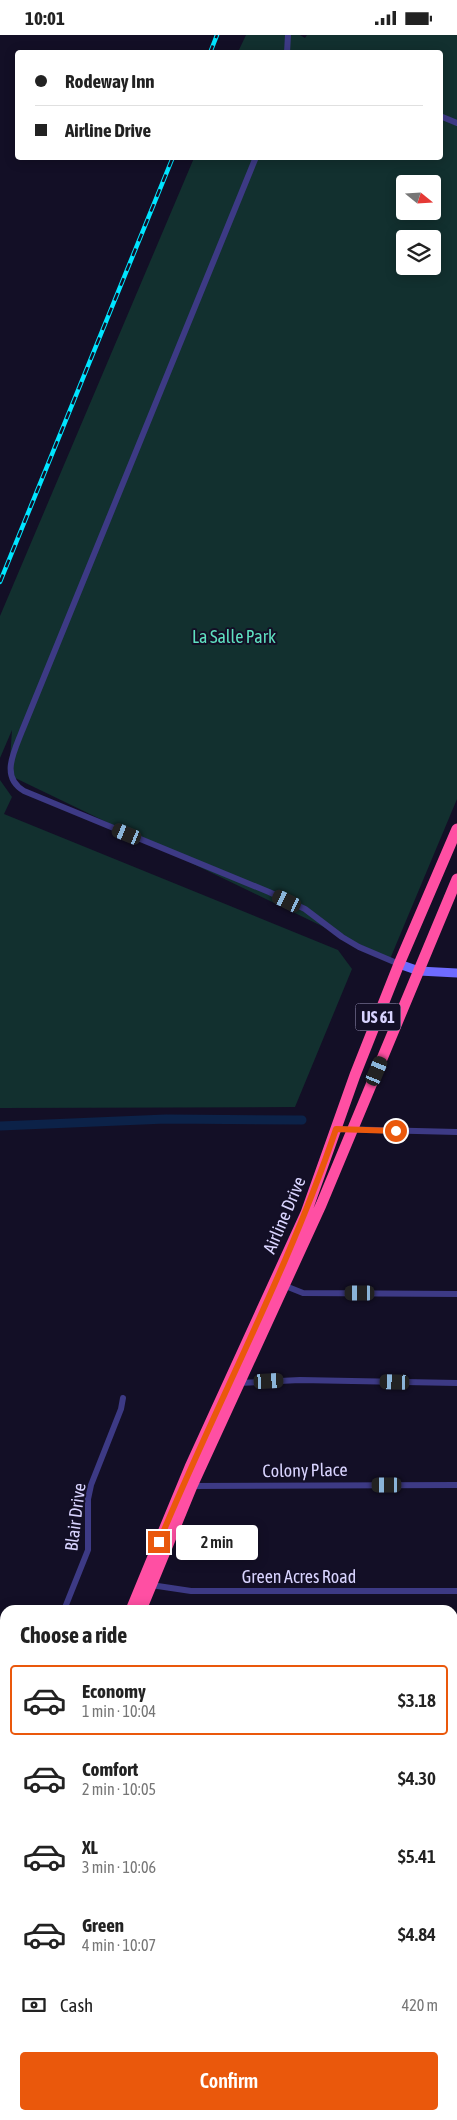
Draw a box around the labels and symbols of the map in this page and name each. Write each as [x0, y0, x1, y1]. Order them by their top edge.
north arrow [396, 175, 441, 220]
park label: La Salle Park [192, 626, 276, 647]
car [110, 821, 143, 847]
car [270, 888, 303, 914]
road number: US 61 [356, 1004, 400, 1031]
car [364, 1054, 389, 1088]
route start [385, 1120, 407, 1142]
street label: Airline Drive [258, 1173, 310, 1257]
car [345, 1286, 375, 1301]
car [253, 1373, 284, 1389]
car [379, 1374, 410, 1390]
street label: Colony Place [262, 1459, 348, 1481]
car [372, 1478, 402, 1493]
street label: Blair Drive [60, 1482, 90, 1552]
callout: 2 min [176, 1525, 259, 1559]
route end [148, 1531, 170, 1553]
street label: Green Acres Road [242, 1566, 356, 1587]

